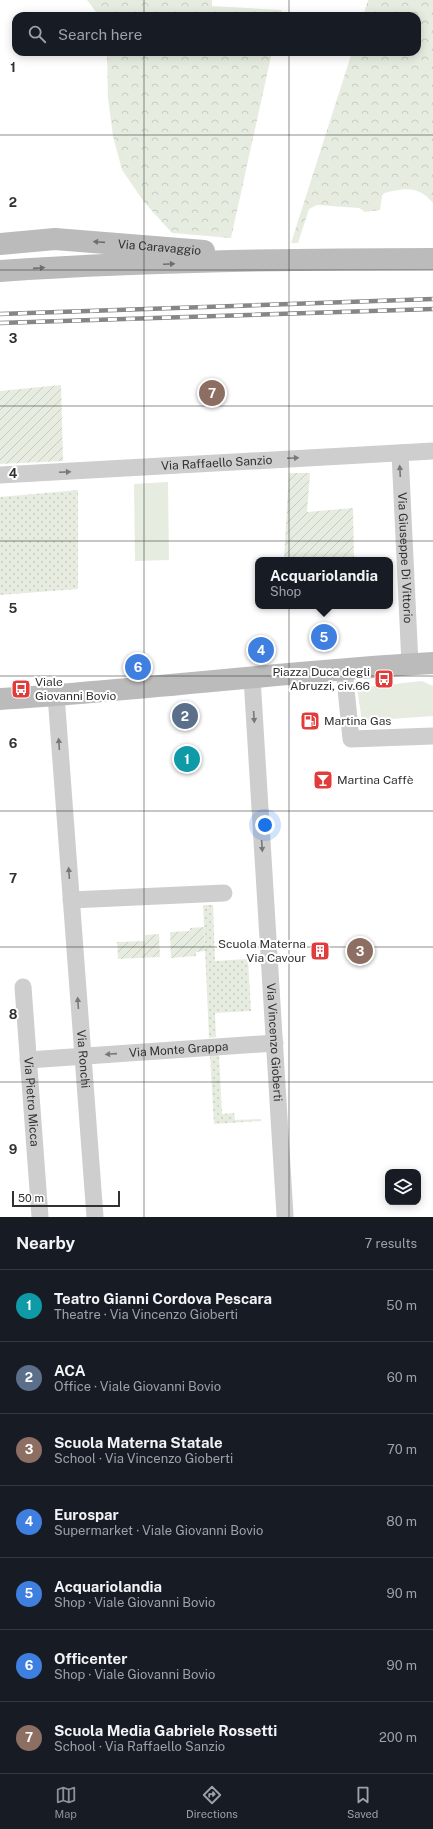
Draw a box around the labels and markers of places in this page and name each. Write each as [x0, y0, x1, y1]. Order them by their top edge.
pin: 7 [199, 378, 225, 408]
pin: 5 [311, 622, 337, 652]
pin: 4 [248, 635, 274, 665]
pin: 6 [125, 652, 151, 682]
place label: Piazza Duca degli Abruzzi, civ.66 [272, 665, 370, 693]
bus stop icon: Piazza Duca degli Abruzzi, civ.66 [373, 668, 395, 690]
place label: Viale Giovanni Bovio [35, 675, 116, 703]
bus stop icon: Viale Giovanni Bovio [10, 678, 32, 700]
pin: 2 [172, 701, 198, 731]
fuel station icon: Martina Gas [299, 710, 321, 732]
place label: Martina Gas [324, 714, 391, 728]
pin: 1 [174, 744, 200, 774]
bar icon: Martina Caffè [312, 769, 334, 791]
place label: Martina Caffè [337, 773, 414, 787]
pin: 3 [347, 936, 373, 966]
place label: Scuola Materna Via Cavour [218, 937, 306, 965]
building icon: Scuola Materna Via Cavour [309, 940, 331, 962]

